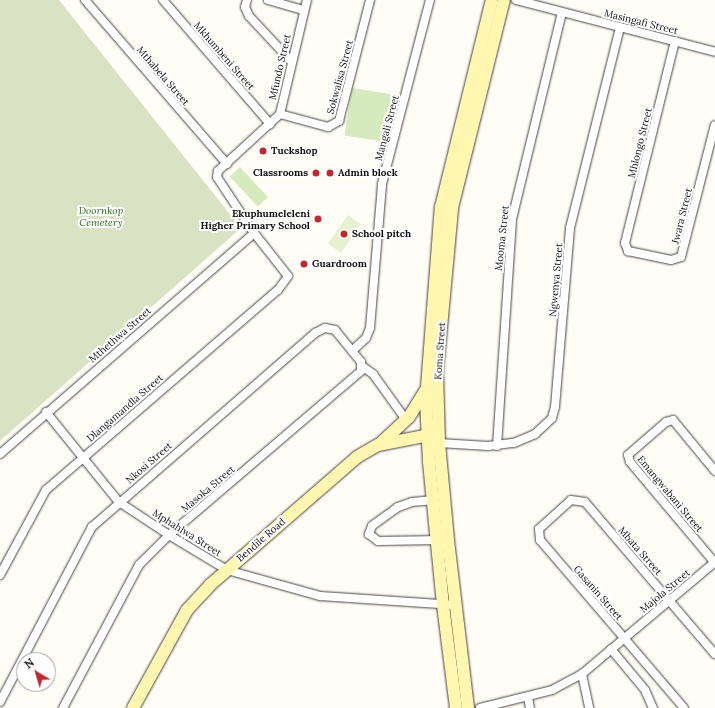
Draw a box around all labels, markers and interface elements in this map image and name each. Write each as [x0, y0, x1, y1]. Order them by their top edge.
street label: Masingafi Street [603, 7, 679, 37]
street label: Mkhumbeni Street [191, 19, 257, 93]
street label: Mfundo Street [267, 33, 293, 101]
street label: Sokwalisa Street [324, 39, 356, 115]
street label: Mthabela Street [134, 44, 192, 108]
street label: Mangali Street [372, 94, 402, 162]
street label: Mhlongo Street [625, 107, 655, 179]
place label: Tuckshop [271, 145, 318, 157]
marker: Tuckshop [258, 146, 268, 156]
place label: Classrooms [253, 167, 308, 179]
place label: Admin block [338, 167, 398, 179]
marker: Classrooms [311, 168, 321, 178]
marker: Admin block [325, 168, 335, 178]
street label: Jwara Street [669, 187, 695, 245]
park label: Doornkop Cemetery [79, 204, 123, 228]
street label: Mooma Street [493, 205, 511, 271]
place label: Ekuphumeleleni Higher Primary School [201, 207, 310, 230]
marker: Ekuphumeleleni Higher Primary School [313, 214, 323, 224]
place label: School pitch [352, 228, 411, 240]
marker: School pitch [339, 229, 349, 239]
street label: Ngwenya Street [547, 243, 565, 317]
place label: Guardroom [312, 258, 367, 270]
marker: Guardroom [299, 259, 309, 269]
street label: Mthethwa Street [87, 305, 153, 365]
street label: Koma Street [432, 322, 448, 380]
street label: Dlangamandla Street [84, 372, 166, 444]
street label: Nkosi Street [123, 440, 175, 486]
street label: Emangwabani Street [635, 453, 705, 535]
street label: Masoka Street [179, 463, 237, 515]
street label: Mphahlwa Street [150, 507, 224, 559]
street label: Bendile Road [234, 516, 288, 564]
street label: Mbata Street [616, 524, 664, 578]
street label: Gasanin Street [571, 563, 625, 623]
street label: Majola Street [638, 567, 692, 615]
north arrow [16, 652, 56, 692]
text: N [22, 655, 37, 671]

